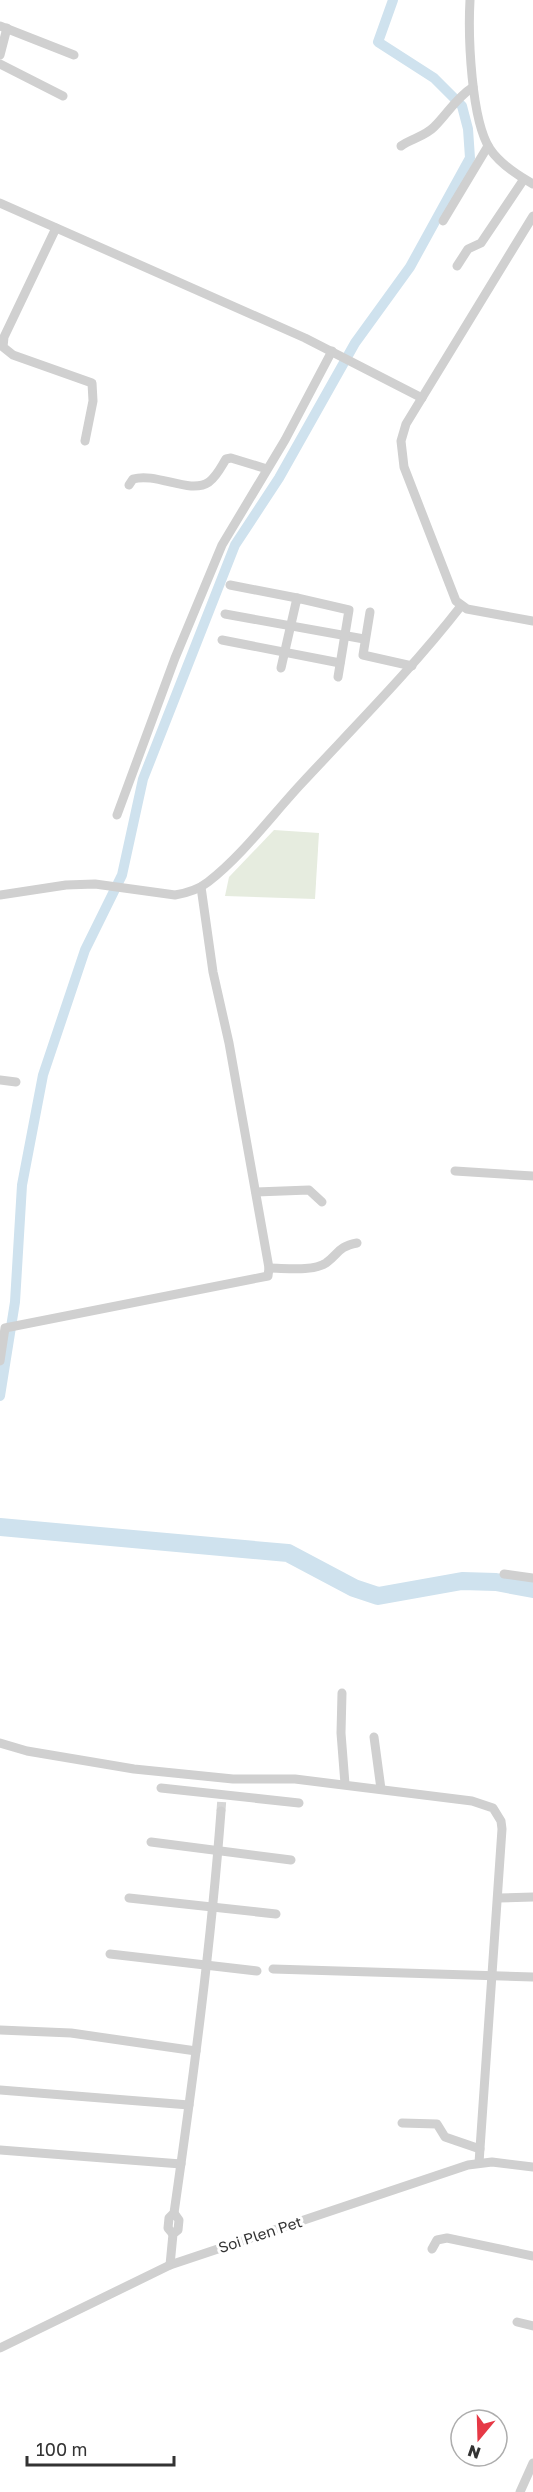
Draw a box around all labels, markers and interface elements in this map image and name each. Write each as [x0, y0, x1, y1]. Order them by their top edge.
street label: Soi Plen Pet [216, 2212, 304, 2256]
north arrow [449, 2408, 509, 2468]
scale bar [27, 2429, 174, 2467]
text: 100 m [36, 2438, 87, 2460]
text: N [465, 2441, 483, 2464]

